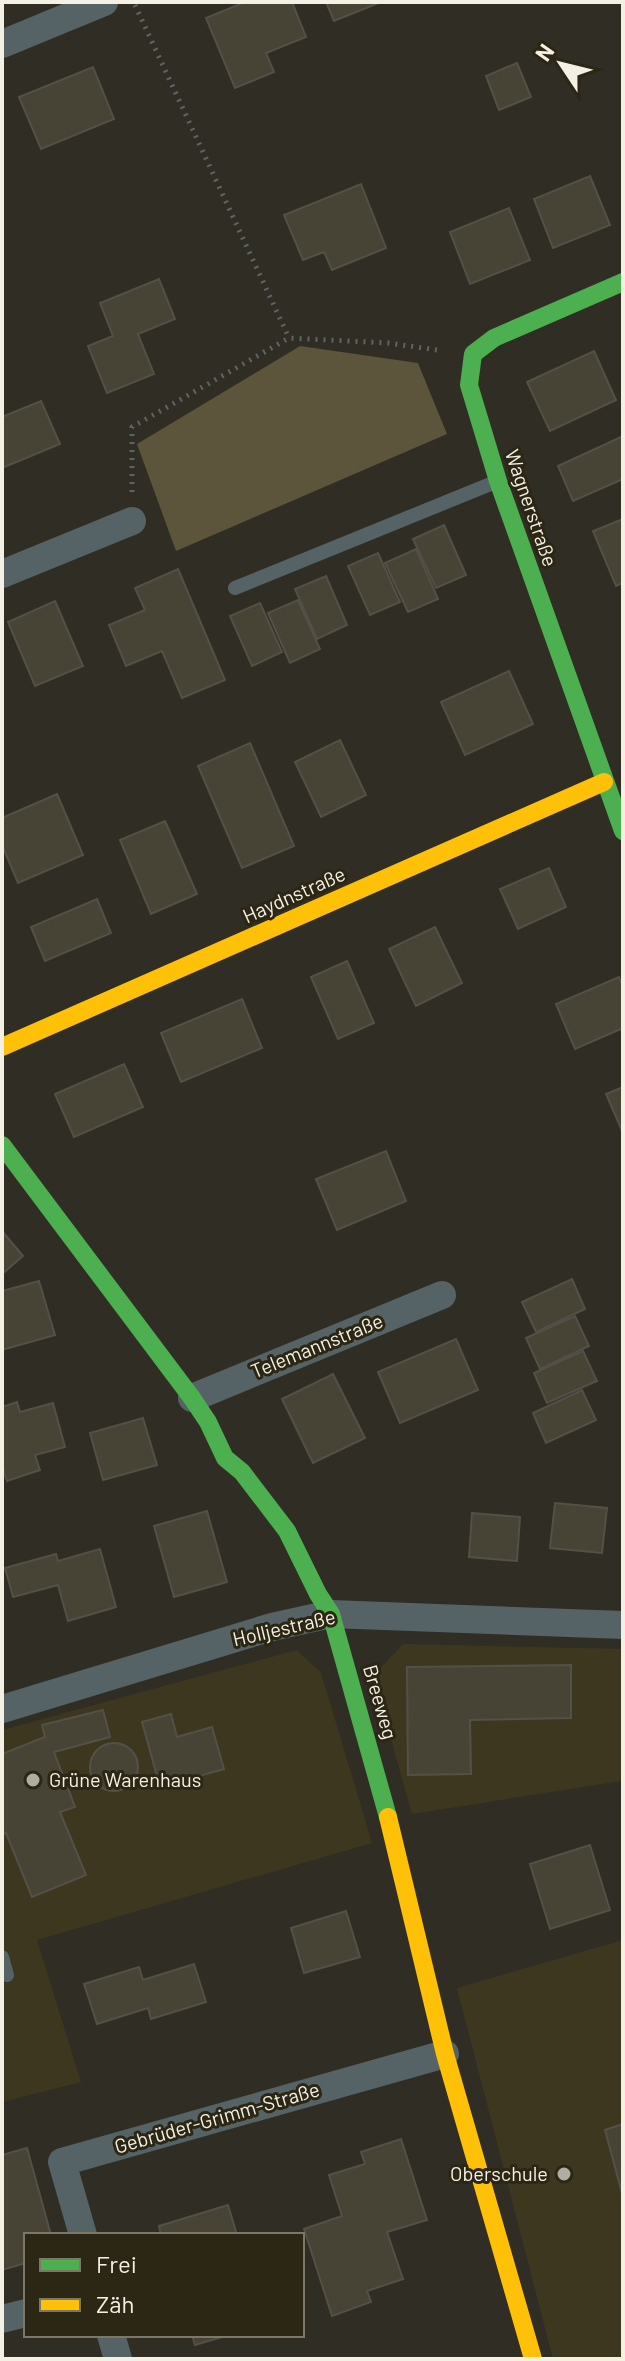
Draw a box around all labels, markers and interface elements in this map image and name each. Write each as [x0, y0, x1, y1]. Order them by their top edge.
north arrow [521, 24, 601, 104]
text: N [529, 39, 559, 65]
street label: Wagnerstraße [501, 446, 563, 569]
street label: Haydnstraße [239, 861, 349, 927]
street label: Telemannstraße [247, 1308, 386, 1382]
street label: Holljestraße [230, 1604, 337, 1650]
street label: Breeweg [359, 1662, 403, 1742]
place label: Grüne Warenhaus [49, 1767, 201, 1791]
marker: Grüne Warenhaus [24, 1771, 42, 1789]
street label: Gebrüder-Grimm-Straße [111, 2076, 322, 2158]
place label: Oberschule [450, 2161, 548, 2185]
marker: Oberschule [555, 2165, 573, 2183]
legend [24, 2233, 304, 2337]
text: Frei [96, 2249, 137, 2278]
text: Zäh [96, 2289, 134, 2318]

